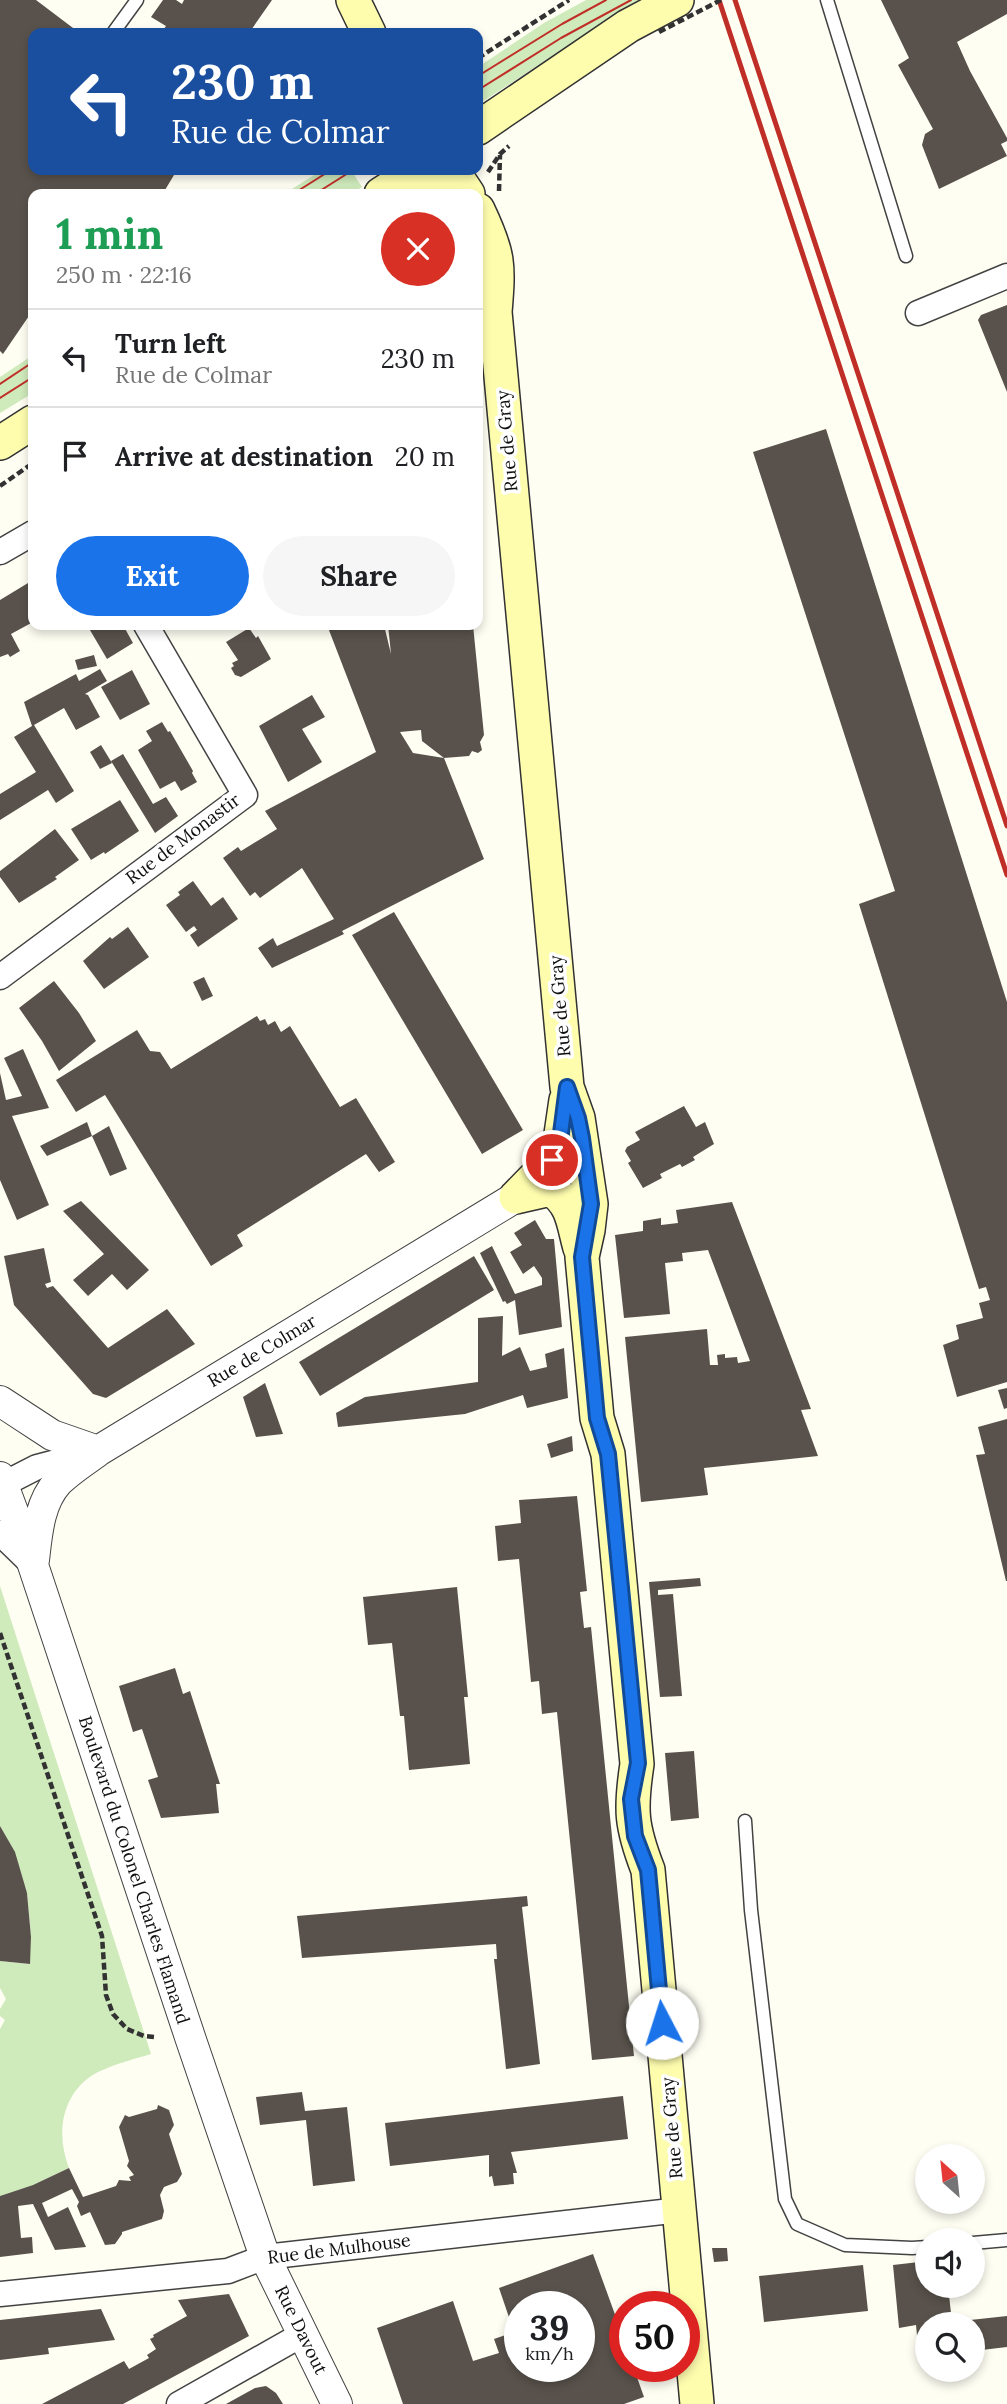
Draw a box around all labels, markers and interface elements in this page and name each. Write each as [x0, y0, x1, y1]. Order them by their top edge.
text: 230 m [171, 50, 314, 112]
icon: left [56, 56, 147, 147]
text: Rue de Colmar [171, 111, 390, 152]
text: 1 min [56, 207, 163, 261]
button: close [381, 212, 455, 286]
text: 250 m · 22:16 [56, 260, 192, 289]
text: Turn left [115, 327, 226, 360]
icon: left [56, 339, 94, 377]
text: 230 m [381, 342, 455, 375]
text: Rue de Colmar [115, 360, 272, 389]
street label: Rue de Gray [491, 389, 522, 493]
icon: arrive [56, 437, 94, 475]
text: Arrive at destination [115, 440, 373, 473]
text: 20 m [395, 440, 455, 473]
button: Exit [56, 536, 249, 616]
button: Share [263, 536, 455, 616]
street label: Rue de Monastir [121, 788, 245, 889]
street label: Rue de Gray [544, 954, 575, 1058]
pin [522, 1130, 582, 1190]
icon: arrive [533, 1141, 571, 1179]
street label: Rue de Colmar [203, 1309, 321, 1392]
street label: Boulevard du Colonel Charles Flamand [74, 1713, 195, 2027]
position arrow [625, 1986, 699, 2060]
street label: Rue de Gray [656, 2076, 687, 2180]
north arrow [915, 2144, 985, 2214]
map controls [915, 2144, 985, 2382]
street label: Rue de Mulhouse [266, 2228, 412, 2269]
button: sound [915, 2228, 985, 2298]
street label: Rue Davout [270, 2282, 333, 2378]
speed limit sign: 50 [609, 2291, 700, 2382]
text: 39 [530, 2305, 569, 2350]
button: search [915, 2312, 985, 2382]
text: km/h [525, 2342, 574, 2365]

